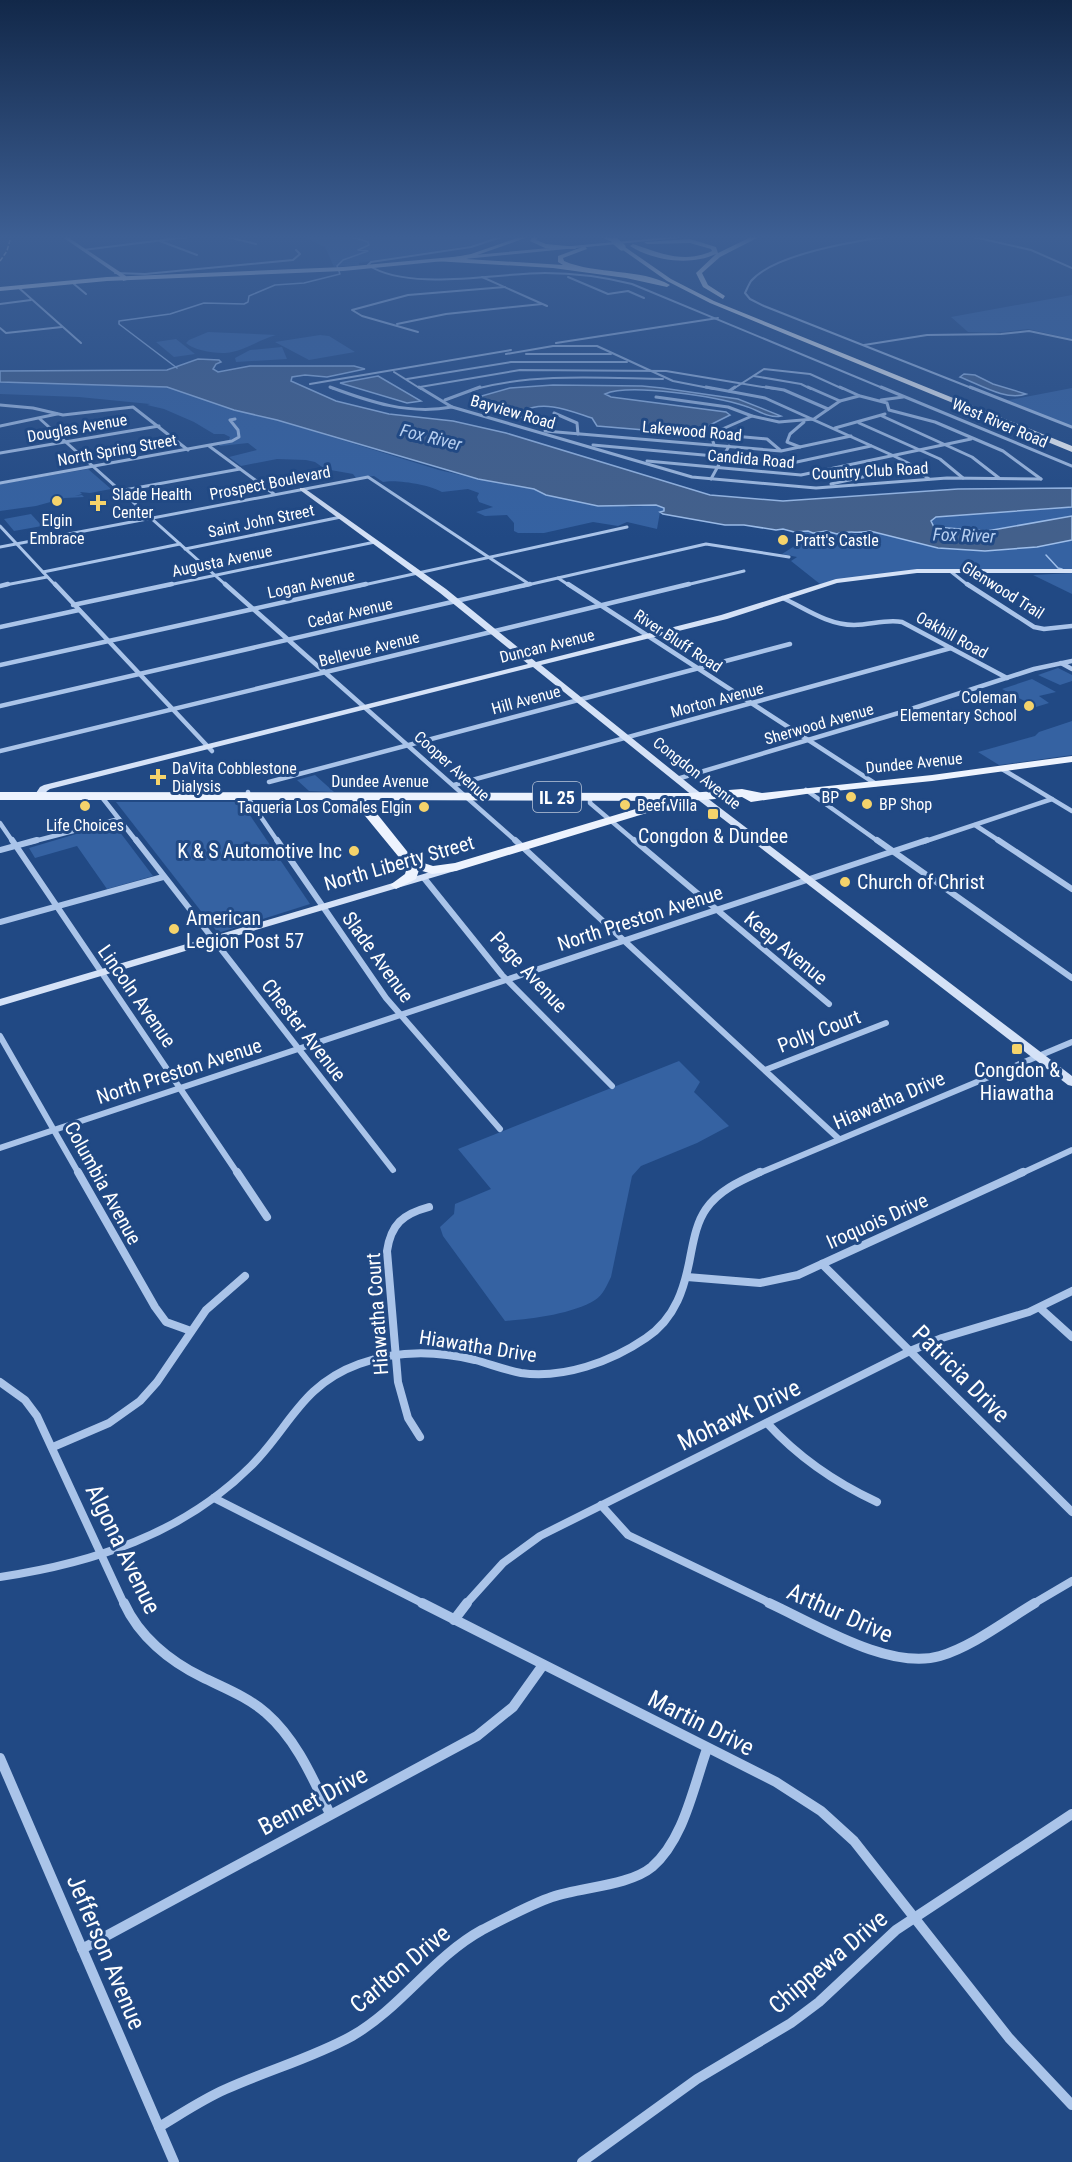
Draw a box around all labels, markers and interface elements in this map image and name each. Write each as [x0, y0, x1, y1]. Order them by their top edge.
street label: Bayview Road [468, 391, 558, 433]
street label: West River Road [949, 394, 1051, 452]
street label: Douglas Avenue [26, 410, 128, 446]
street label: Lakewood Road [641, 417, 743, 445]
water label: Fox River [398, 419, 465, 455]
street label: North Spring Street [56, 430, 178, 470]
street label: Candida Road [707, 446, 795, 472]
street label: Country Club Road [811, 458, 929, 484]
street label: Prospect Boulevard [208, 462, 332, 504]
place label: Slade Health Center [112, 485, 192, 522]
marker: Elgin Embrace [50, 494, 64, 508]
marker: Slade Health Center [89, 494, 107, 512]
street label: Saint John Street [206, 500, 316, 542]
place label: Elgin Embrace [29, 511, 85, 548]
water label: Fox River [932, 523, 996, 547]
place label: Pratt's Castle [795, 531, 879, 550]
marker: Pratt's Castle [776, 533, 790, 547]
street label: Augusta Avenue [170, 541, 274, 581]
street label: Glenwood Trail [958, 557, 1048, 623]
street label: Logan Avenue [266, 565, 356, 603]
street label: Cedar Avenue [306, 594, 394, 632]
street label: River Bluff Road [630, 606, 726, 676]
street label: Oakhill Road [913, 608, 991, 662]
street label: Duncan Avenue [498, 625, 596, 667]
street label: Bellevue Avenue [317, 627, 421, 671]
street label: Morton Avenue [668, 678, 766, 722]
street label: Hill Avenue [489, 682, 563, 718]
place label: Coleman Elementary School [900, 688, 1017, 725]
street label: Sherwood Avenue [762, 699, 876, 749]
marker: Coleman Elementary School [1022, 699, 1036, 713]
street label: Cooper Avenue [410, 727, 494, 805]
street label: Congdon Avenue [649, 733, 745, 813]
street label: Dundee Avenue [865, 748, 963, 778]
place label: DaVita Cobblestone Dialysis [172, 759, 297, 796]
marker: DaVita Cobblestone Dialysis [149, 768, 167, 786]
street label: Dundee Avenue [331, 772, 429, 791]
road number: IL 25 [533, 782, 581, 812]
place label: BP [821, 788, 839, 807]
marker: BP [844, 790, 858, 804]
place label: BP Shop [879, 795, 932, 814]
place label: Beef Villa [637, 796, 697, 815]
marker: BP Shop [860, 797, 874, 811]
place label: Taqueria Los Comales Elgin [237, 798, 412, 817]
marker: Beef Villa [618, 798, 632, 812]
marker: Life Choices [78, 799, 92, 813]
marker: Taqueria Los Comales Elgin [417, 800, 431, 814]
marker: Congdon & Dundee [706, 807, 720, 821]
place label: Life Choices [46, 816, 124, 835]
place label: Congdon & Dundee [638, 824, 788, 848]
street label: North Liberty Street [321, 830, 477, 896]
place label: K & S Automotive Inc [177, 839, 342, 863]
marker: K & S Automotive Inc [347, 844, 361, 858]
place label: Church of Christ [857, 870, 985, 894]
marker: Church of Christ [838, 875, 852, 889]
street label: North Preston Avenue [554, 880, 726, 956]
place label: American Legion Post 57 [186, 906, 304, 953]
street label: Keep Avenue [739, 906, 833, 990]
street label: Slade Avenue [337, 907, 419, 1007]
marker: American Legion Post 57 [167, 922, 181, 936]
street label: Page Avenue [485, 927, 573, 1017]
street label: Lincoln Avenue [93, 940, 181, 1052]
street label: Chester Avenue [257, 974, 351, 1086]
street label: Polly Court [774, 1004, 864, 1058]
street label: North Preston Avenue [93, 1033, 265, 1109]
marker: Congdon & Hiawatha [1010, 1042, 1024, 1056]
place label: Congdon & Hiawatha [974, 1058, 1060, 1105]
street label: Hiawatha Drive [830, 1066, 948, 1134]
street label: Columbia Avenue [59, 1117, 147, 1249]
street label: Iroquois Drive [822, 1188, 932, 1254]
street label: Hiawatha Court [361, 1252, 393, 1376]
street label: Patricia Drive [907, 1320, 1015, 1428]
street label: Hiawatha Drive [417, 1325, 539, 1367]
street label: Mohawk Drive [673, 1373, 805, 1457]
street label: Algona Avenue [80, 1480, 166, 1618]
street label: Arthur Drive [783, 1577, 897, 1649]
street label: Martin Drive [643, 1684, 759, 1762]
street label: Bennet Drive [254, 1761, 372, 1841]
street label: Jefferson Avenue [61, 1870, 151, 2034]
street label: Chippewa Drive [763, 1904, 893, 2020]
street label: Carlton Drive [344, 1919, 456, 2019]

